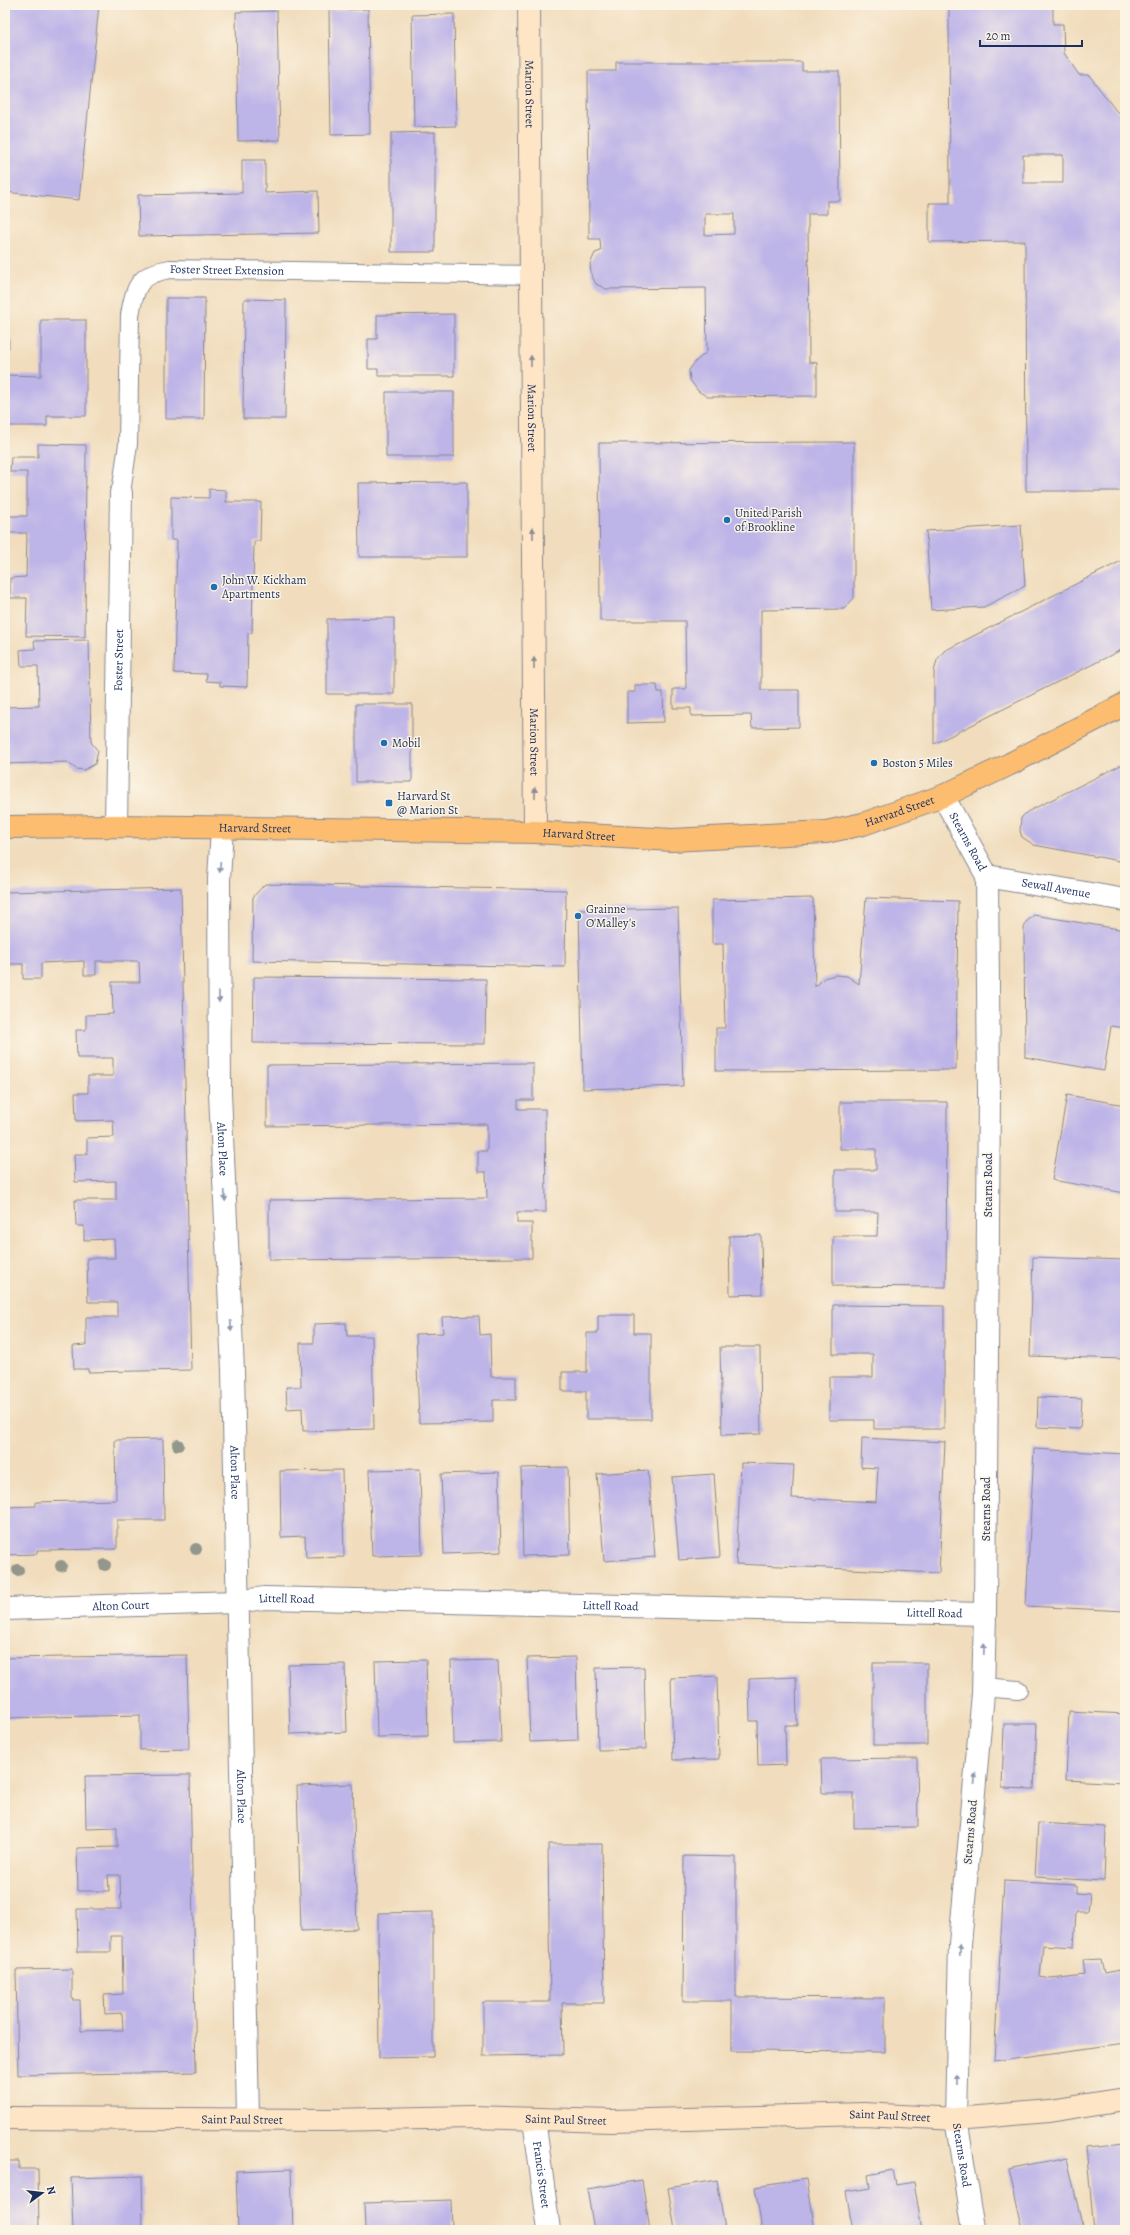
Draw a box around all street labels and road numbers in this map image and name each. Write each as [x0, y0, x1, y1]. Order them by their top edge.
street label: Marion Street [521, 60, 538, 128]
street label: Foster Street Extension [170, 261, 285, 279]
street label: Marion Street [524, 384, 540, 452]
street label: Foster Street [110, 629, 127, 691]
street label: Marion Street [526, 708, 543, 776]
street label: Harvard Street [862, 792, 937, 831]
street label: Stearns Road [945, 809, 991, 874]
street label: Harvard Street [218, 819, 292, 837]
street label: Harvard Street [542, 824, 616, 845]
street label: Sewall Avenue [1020, 874, 1092, 902]
street label: Alton Place [213, 1120, 232, 1176]
street label: Stearns Road [980, 1152, 996, 1217]
street label: Alton Place [226, 1444, 244, 1500]
street label: Stearns Road [978, 1476, 994, 1541]
street label: Littell Road [257, 1590, 315, 1607]
street label: Alton Court [91, 1597, 150, 1614]
street label: Littell Road [582, 1597, 639, 1614]
street label: Littell Road [906, 1604, 963, 1622]
street label: Alton Place [233, 1768, 250, 1824]
street label: Stearns Road [959, 1799, 981, 1865]
street label: Saint Paul Street [849, 2106, 931, 2126]
street label: Saint Paul Street [201, 2111, 283, 2128]
street label: Saint Paul Street [525, 2111, 607, 2129]
street label: Stearns Road [949, 2122, 975, 2189]
street label: Francis Street [529, 2140, 554, 2209]

